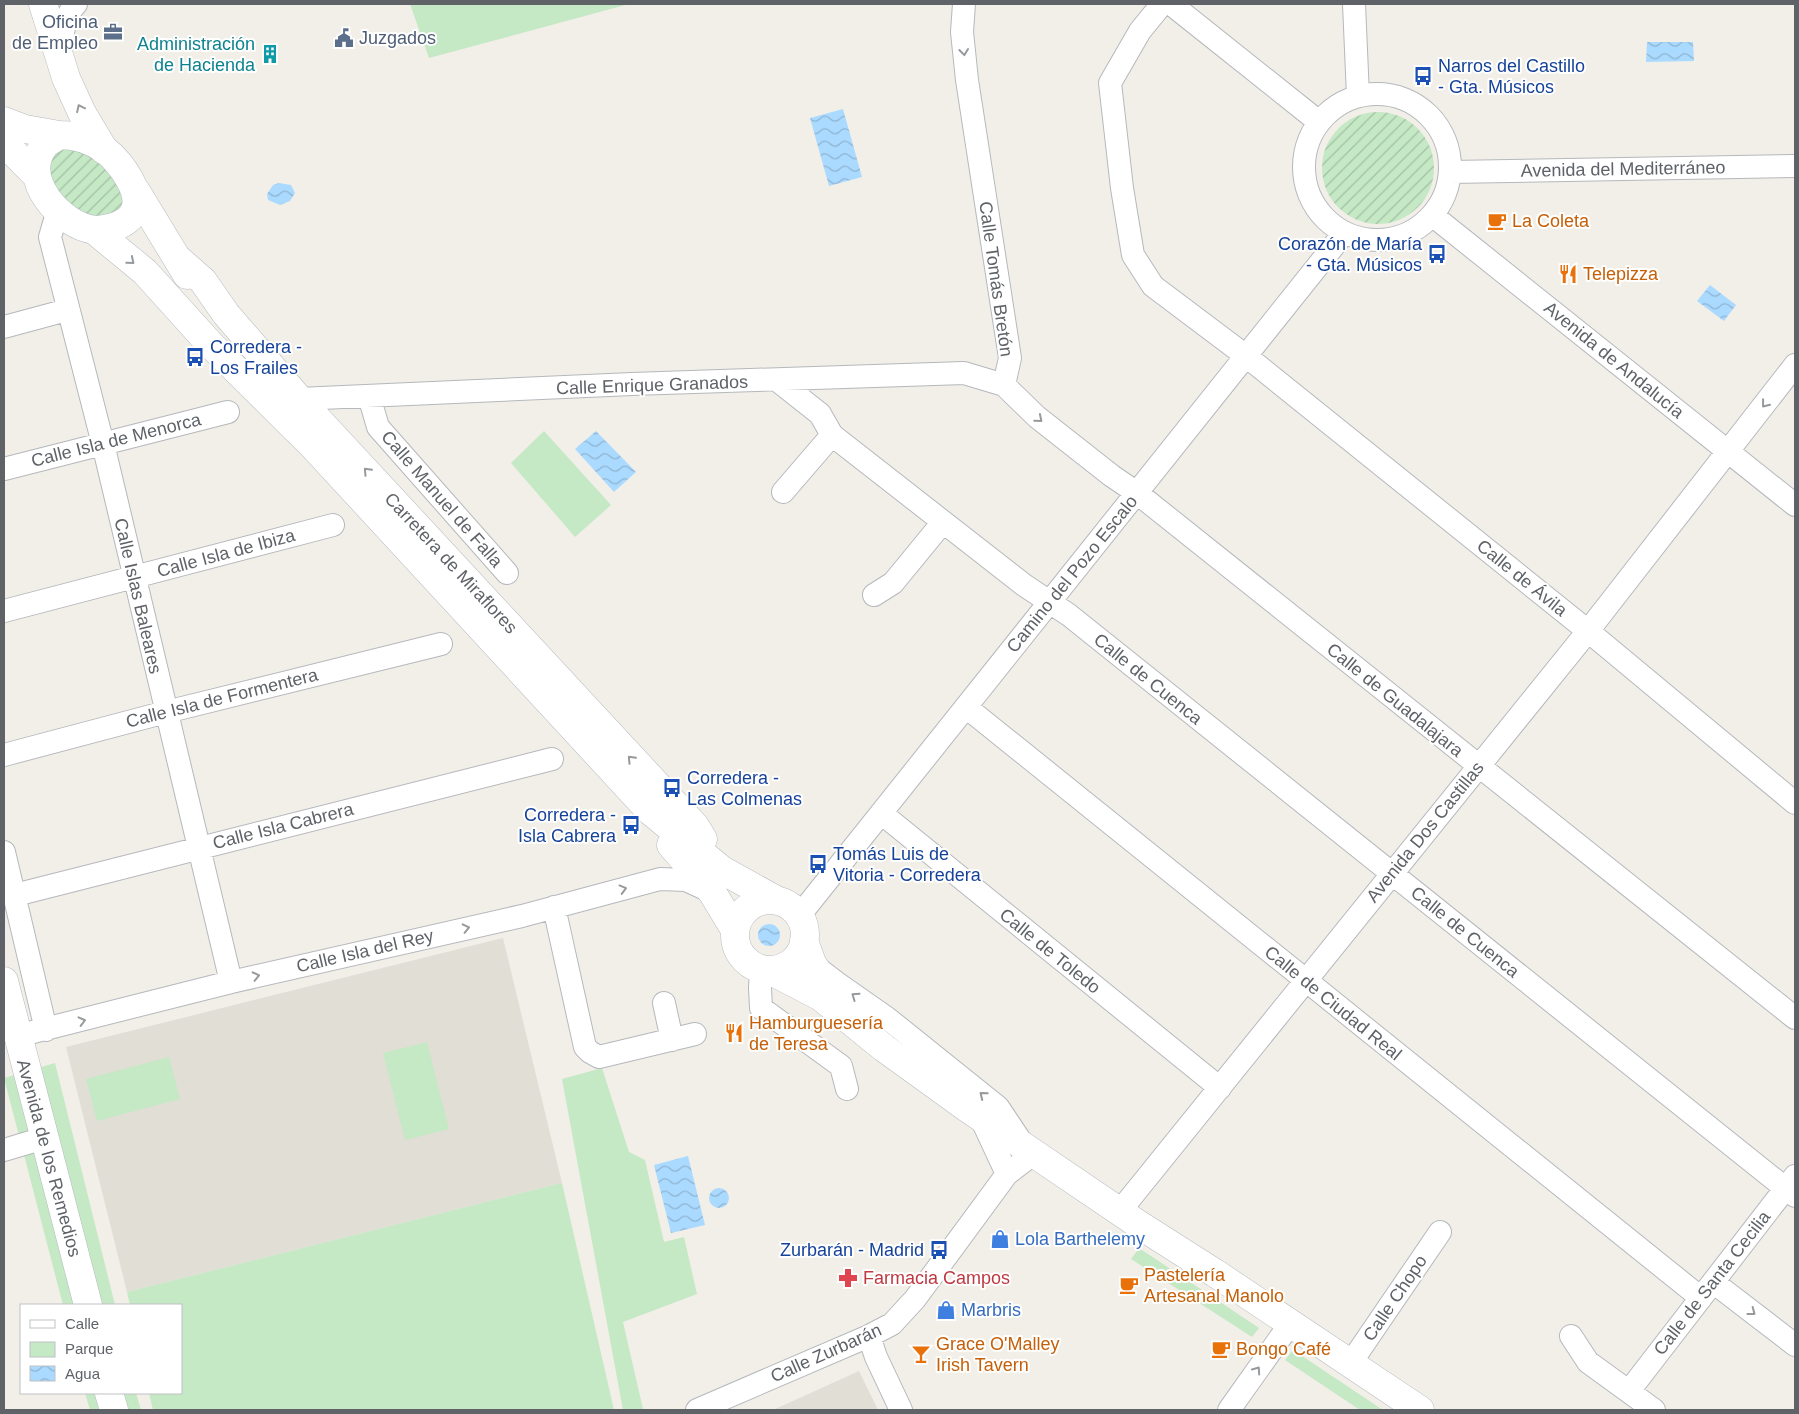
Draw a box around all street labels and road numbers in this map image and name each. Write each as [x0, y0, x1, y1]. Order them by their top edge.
street label: Avenida del Mediterráneo [1520, 157, 1726, 181]
street label: Calle Tomás Bretón [975, 200, 1017, 358]
street label: Avenida de Andalucía [1540, 298, 1689, 423]
street label: Calle Enrique Granados [556, 372, 748, 398]
street label: Calle Isla de Menorca [29, 409, 204, 471]
street label: Calle Manuel de Falla [377, 427, 507, 572]
street label: Carretera de Miraflores [381, 489, 521, 637]
street label: Camino del Pozo Escalo [1003, 492, 1141, 656]
street label: Calle Islas Baleares [110, 516, 166, 676]
street label: Calle Isla de Ibiza [155, 525, 298, 581]
street label: Calle de Ávila [1473, 536, 1572, 621]
street label: Calle de Cuenca [1090, 629, 1207, 729]
street label: Calle de Guadalajara [1323, 639, 1468, 762]
street label: Calle Isla de Formentera [124, 664, 321, 732]
street label: Avenida Dos Castillas [1362, 758, 1488, 906]
street label: Calle Isla Cabrera [211, 799, 356, 853]
street label: Calle de Cuenca [1407, 882, 1524, 982]
street label: Calle de Toledo [996, 904, 1104, 998]
street label: Calle Isla del Rey [295, 926, 435, 976]
street label: Calle de Ciudad Real [1261, 942, 1405, 1064]
street label: Avenida de los Remedios [13, 1057, 85, 1259]
street label: Calle de Santa Cecilia [1650, 1206, 1775, 1359]
street label: Calle Chopo [1359, 1251, 1431, 1345]
street label: Calle Zurbarán [768, 1320, 884, 1386]

